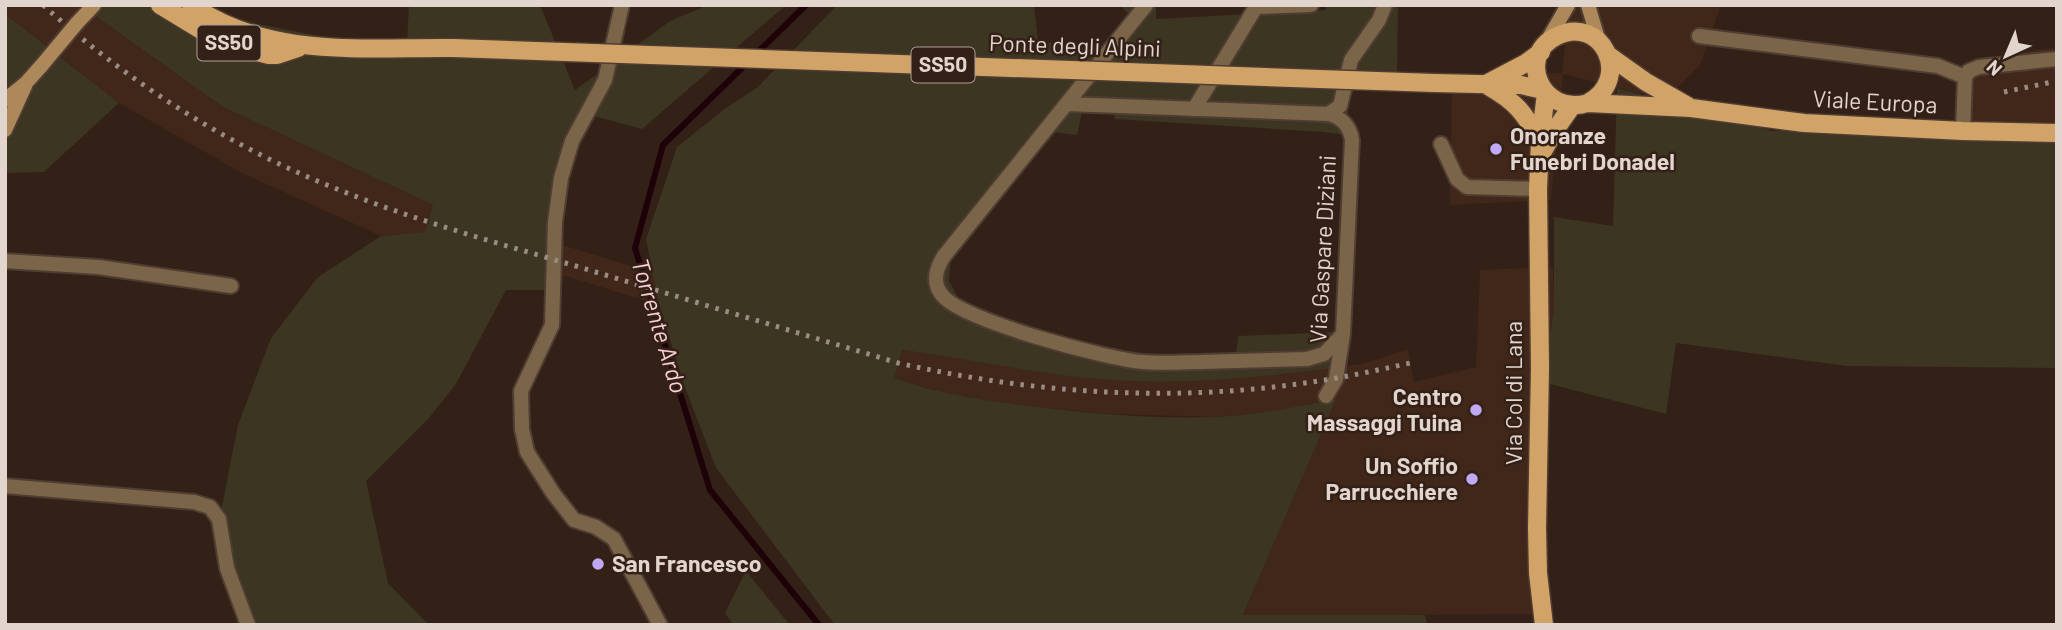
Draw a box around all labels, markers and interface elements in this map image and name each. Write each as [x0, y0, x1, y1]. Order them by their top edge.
north arrow [1971, 21, 2041, 91]
road number: SS50 [198, 26, 260, 60]
street label: Ponte degli Alpini [989, 28, 1161, 62]
road number: SS50 [912, 48, 974, 82]
text: N [1981, 56, 2006, 81]
street label: Viale Europa [1812, 84, 1938, 118]
place label: Onoranze Funebri Donadel [1510, 121, 1675, 175]
marker: Onoranze Funebri Donadel [1488, 141, 1504, 157]
street label: Via Gaspare Diziani [1303, 154, 1341, 344]
water label: Torrente Ardo [626, 255, 695, 396]
street label: Via Col di Lana [1499, 321, 1527, 465]
place label: Centro Massaggi Tuina [1307, 382, 1462, 436]
marker: Centro Massaggi Tuina [1468, 402, 1484, 418]
place label: Un Soffio Parrucchiere [1325, 451, 1458, 505]
marker: Un Soffio Parrucchiere [1464, 471, 1480, 487]
place label: San Francesco [612, 549, 762, 577]
marker: San Francesco [590, 556, 606, 572]

